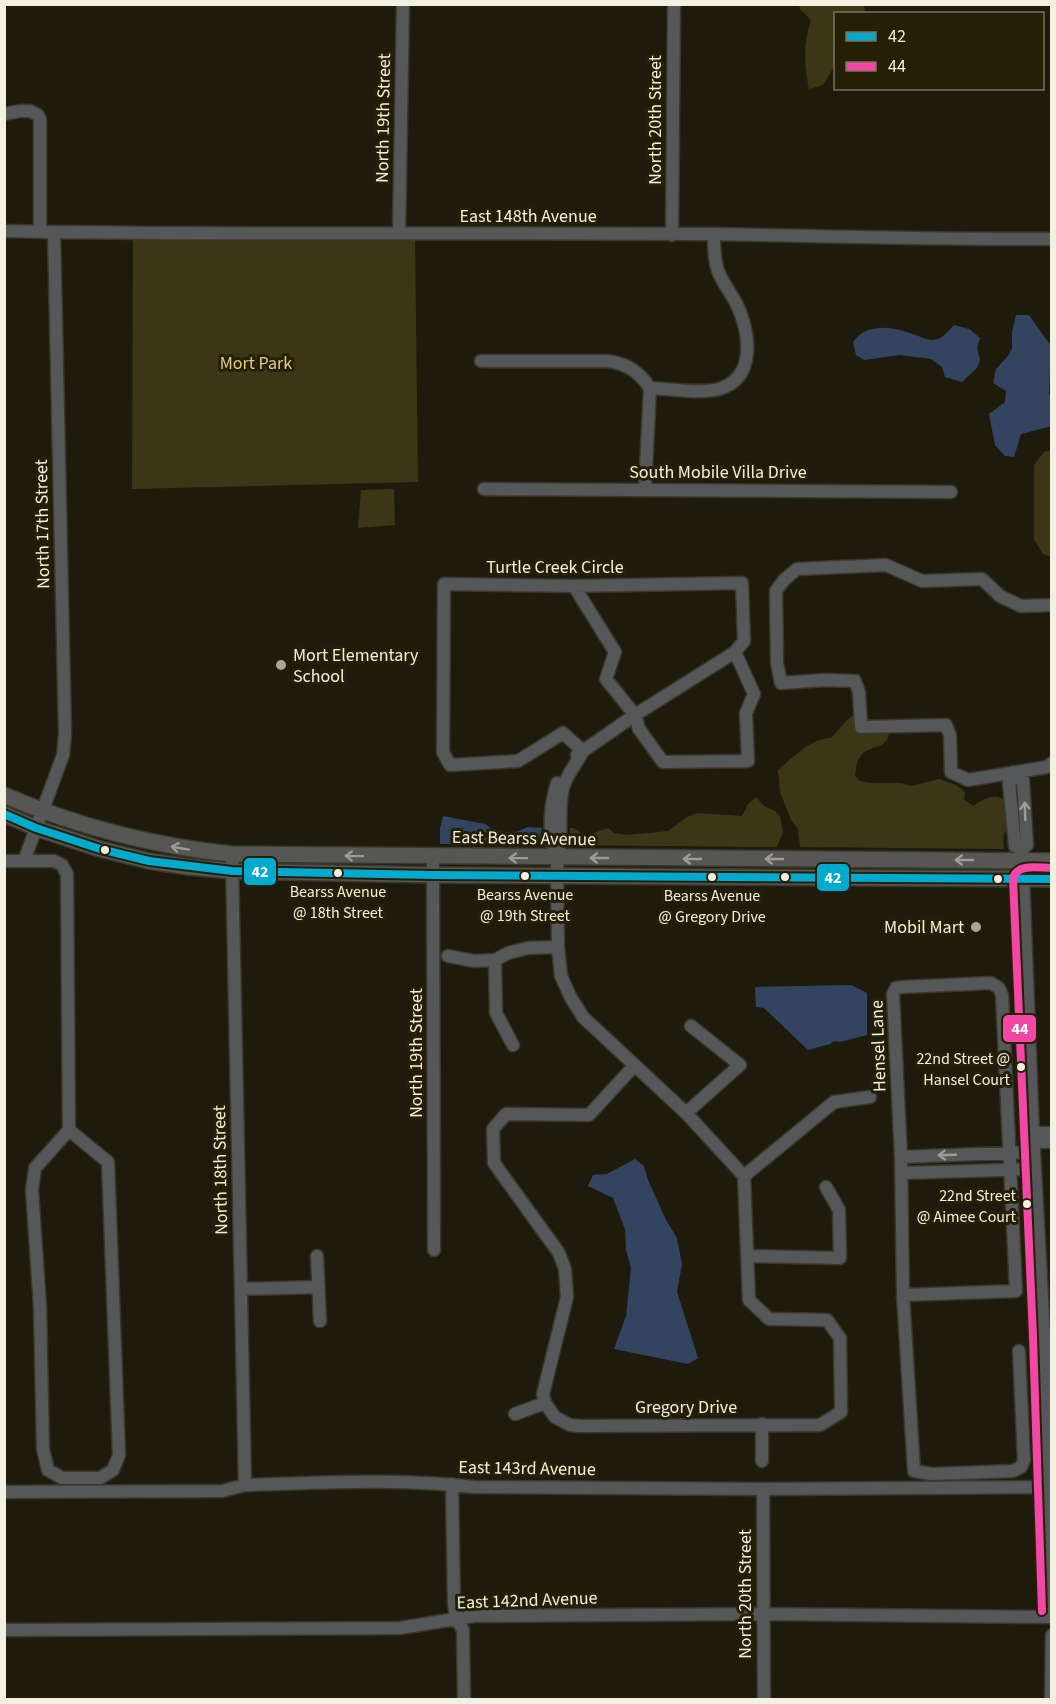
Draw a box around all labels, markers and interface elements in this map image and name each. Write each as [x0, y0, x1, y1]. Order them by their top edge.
legend [834, 12, 1044, 90]
text: 42 [888, 24, 906, 49]
street label: North 19th Street [370, 53, 397, 183]
text: 44 [888, 54, 906, 79]
street label: North 20th Street [643, 55, 668, 185]
street label: East 148th Avenue [459, 204, 597, 229]
park label: Mort Park [220, 351, 292, 376]
street label: North 17th Street [29, 459, 56, 589]
street label: South Mobile Villa Drive [629, 460, 807, 485]
street label: Turtle Creek Circle [486, 555, 624, 580]
place label: Mort Elementary School [293, 643, 419, 689]
marker: Mort Elementary School [274, 658, 288, 672]
one-way arrow [1019, 802, 1031, 822]
street label: East Bearss Avenue [452, 825, 596, 852]
one-way arrow [170, 842, 190, 853]
unlabelled marker [99, 844, 111, 856]
one-way arrow [344, 850, 364, 862]
one-way arrow [508, 852, 528, 863]
one-way arrow [590, 852, 610, 864]
one-way arrow [682, 853, 702, 865]
one-way arrow [764, 853, 784, 865]
one-way arrow [954, 854, 974, 866]
line badge: 42 [243, 857, 277, 886]
text: 42 [252, 861, 268, 883]
line badge: 42 [816, 863, 850, 892]
marker: Bearss Avenue @ 18th Street [332, 867, 344, 879]
text: 42 [825, 867, 841, 889]
marker: Bearss Avenue @ 19th Street [519, 870, 531, 882]
marker: Bearss Avenue @ Gregory Drive [706, 871, 718, 883]
unlabelled marker [779, 871, 791, 883]
unlabelled marker [992, 873, 1004, 885]
place label: Bearss Avenue @ 18th Street [290, 881, 386, 924]
place label: Bearss Avenue @ 19th Street [477, 884, 573, 927]
place label: Bearss Avenue @ Gregory Drive [658, 885, 766, 928]
place label: Mobil Mart [884, 915, 964, 940]
marker: Mobil Mart [969, 920, 983, 934]
street label: North 19th Street [404, 988, 429, 1118]
street label: Hensel Lane [864, 1000, 893, 1092]
line badge: 44 [1002, 1014, 1037, 1043]
text: 44 [1012, 1018, 1029, 1040]
place label: 22nd Street @ Hansel Court [916, 1048, 1011, 1091]
marker: 22nd Street @ Hansel Court [1015, 1061, 1027, 1073]
street label: North 18th Street [207, 1105, 234, 1235]
one-way arrow [938, 1150, 958, 1161]
place label: 22nd Street @ Aimee Court [917, 1185, 1017, 1228]
marker: 22nd Street @ Aimee Court [1021, 1198, 1033, 1210]
street label: Gregory Drive [635, 1395, 737, 1420]
street label: East 143rd Avenue [458, 1455, 596, 1482]
street label: North 20th Street [733, 1529, 758, 1659]
street label: East 142nd Avenue [456, 1586, 598, 1615]

